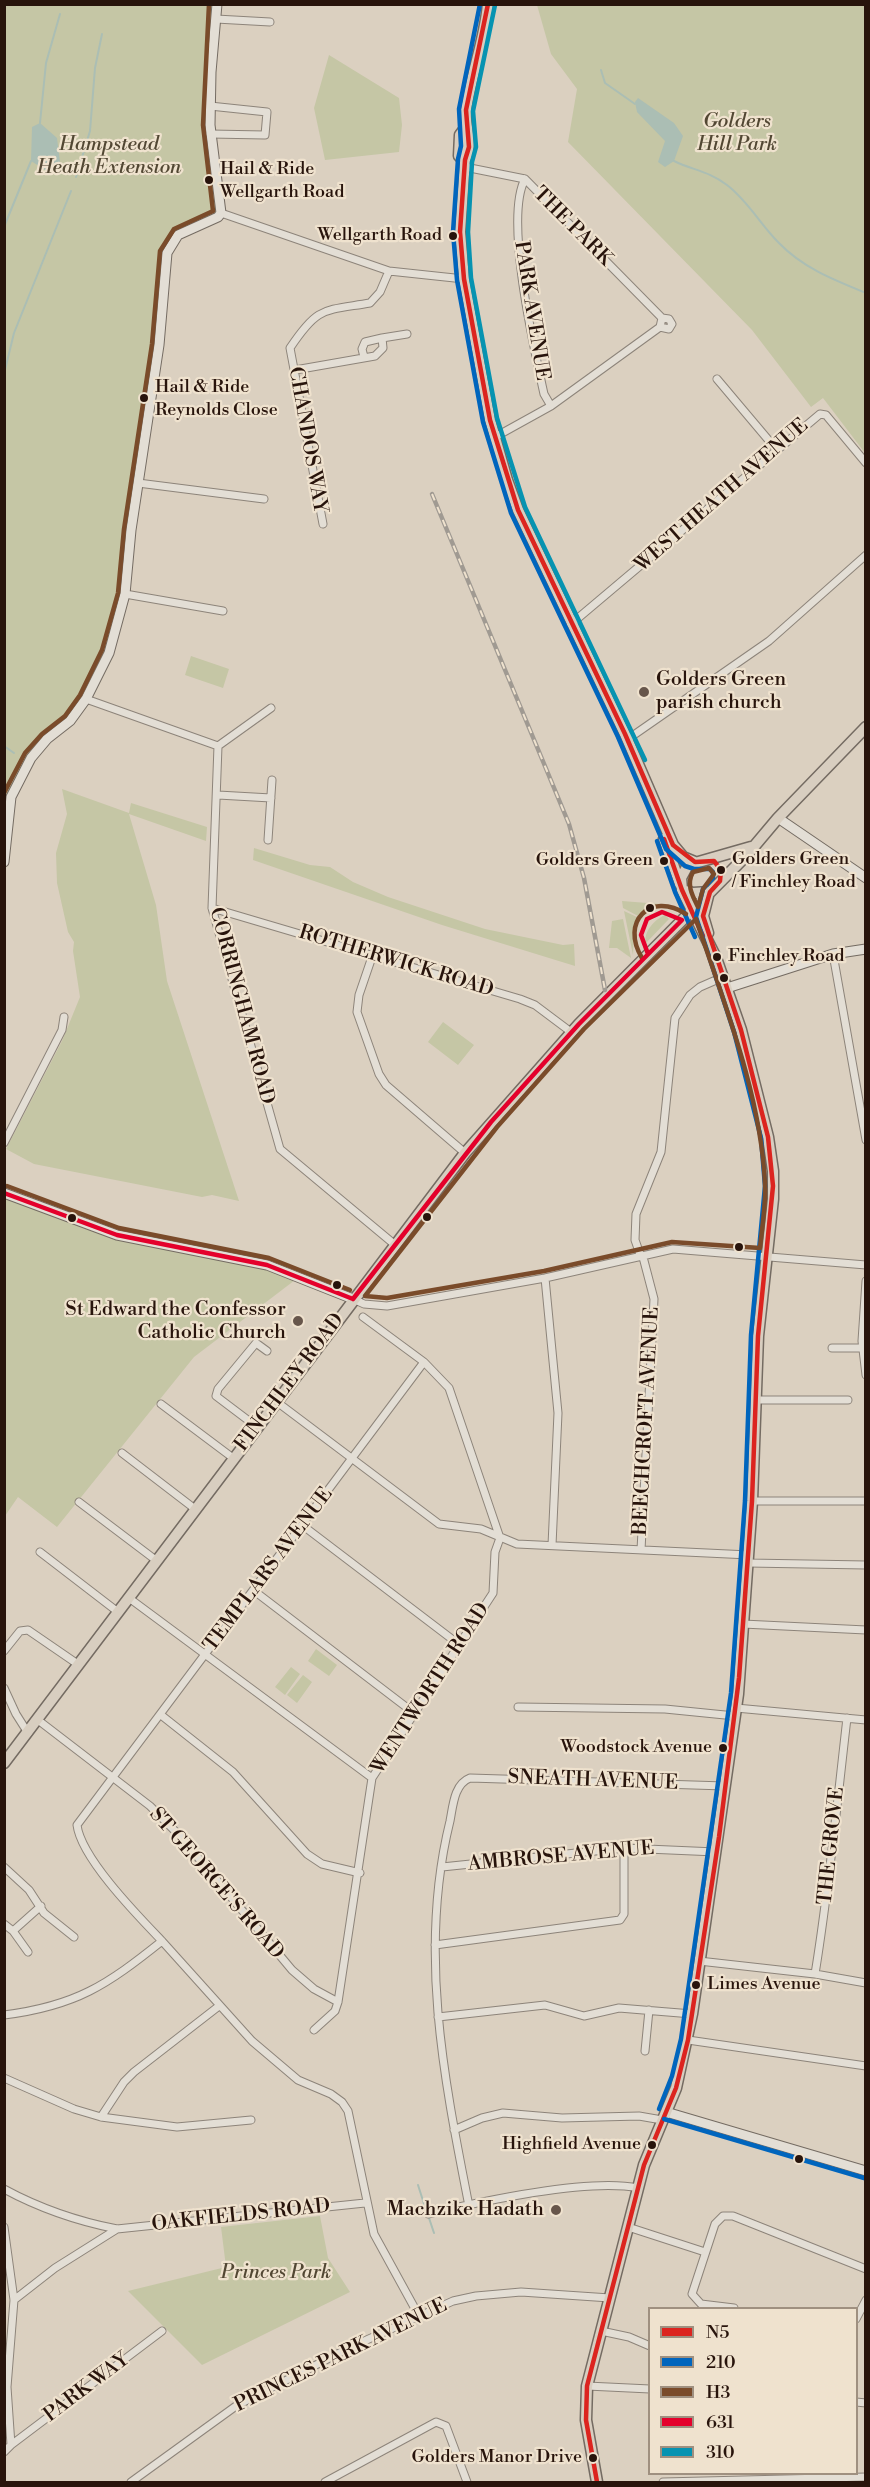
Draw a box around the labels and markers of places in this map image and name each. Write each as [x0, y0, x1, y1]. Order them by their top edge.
place label: Hail & Ride Wellgarth Road [220, 159, 344, 201]
marker: Hail & Ride Wellgarth Road [203, 174, 215, 186]
place label: Wellgarth Road [318, 225, 442, 247]
marker: Wellgarth Road [447, 230, 459, 242]
place label: Hail & Ride Reynolds Close [155, 377, 278, 420]
marker: Hail & Ride Reynolds Close [138, 392, 150, 404]
place label: Golders Green parish church [656, 668, 786, 715]
marker: Golders Green parish church [637, 685, 651, 699]
place label: Golders Green / Finchley Road [732, 849, 856, 892]
place label: Golders Green [536, 850, 653, 872]
marker: Golders Green [658, 855, 670, 867]
marker: Golders Green / Finchley Road [715, 864, 727, 876]
unlabelled marker [644, 902, 656, 914]
place label: Finchley Road [728, 946, 845, 968]
marker: Finchley Road [711, 951, 723, 963]
unlabelled marker [718, 972, 730, 984]
unlabelled marker [421, 1211, 433, 1223]
unlabelled marker [66, 1212, 78, 1224]
unlabelled marker [733, 1241, 745, 1253]
unlabelled marker [331, 1279, 343, 1291]
place label: St Edward the Confessor Catholic Church [65, 1298, 286, 1345]
marker: St Edward the Confessor Catholic Church [291, 1314, 305, 1328]
place label: Woodstock Avenue [561, 1737, 712, 1759]
marker: Woodstock Avenue [717, 1742, 729, 1754]
place label: Limes Avenue [707, 1974, 821, 1996]
marker: Limes Avenue [690, 1979, 702, 1991]
place label: Highfield Avenue [502, 2134, 641, 2156]
marker: Highfield Avenue [646, 2139, 658, 2151]
unlabelled marker [793, 2153, 805, 2165]
place label: Machzike Hadath [387, 2198, 544, 2222]
marker: Machzike Hadath [549, 2203, 563, 2217]
place label: Golders Manor Drive [411, 2447, 582, 2469]
marker: Golders Manor Drive [587, 2452, 599, 2464]

